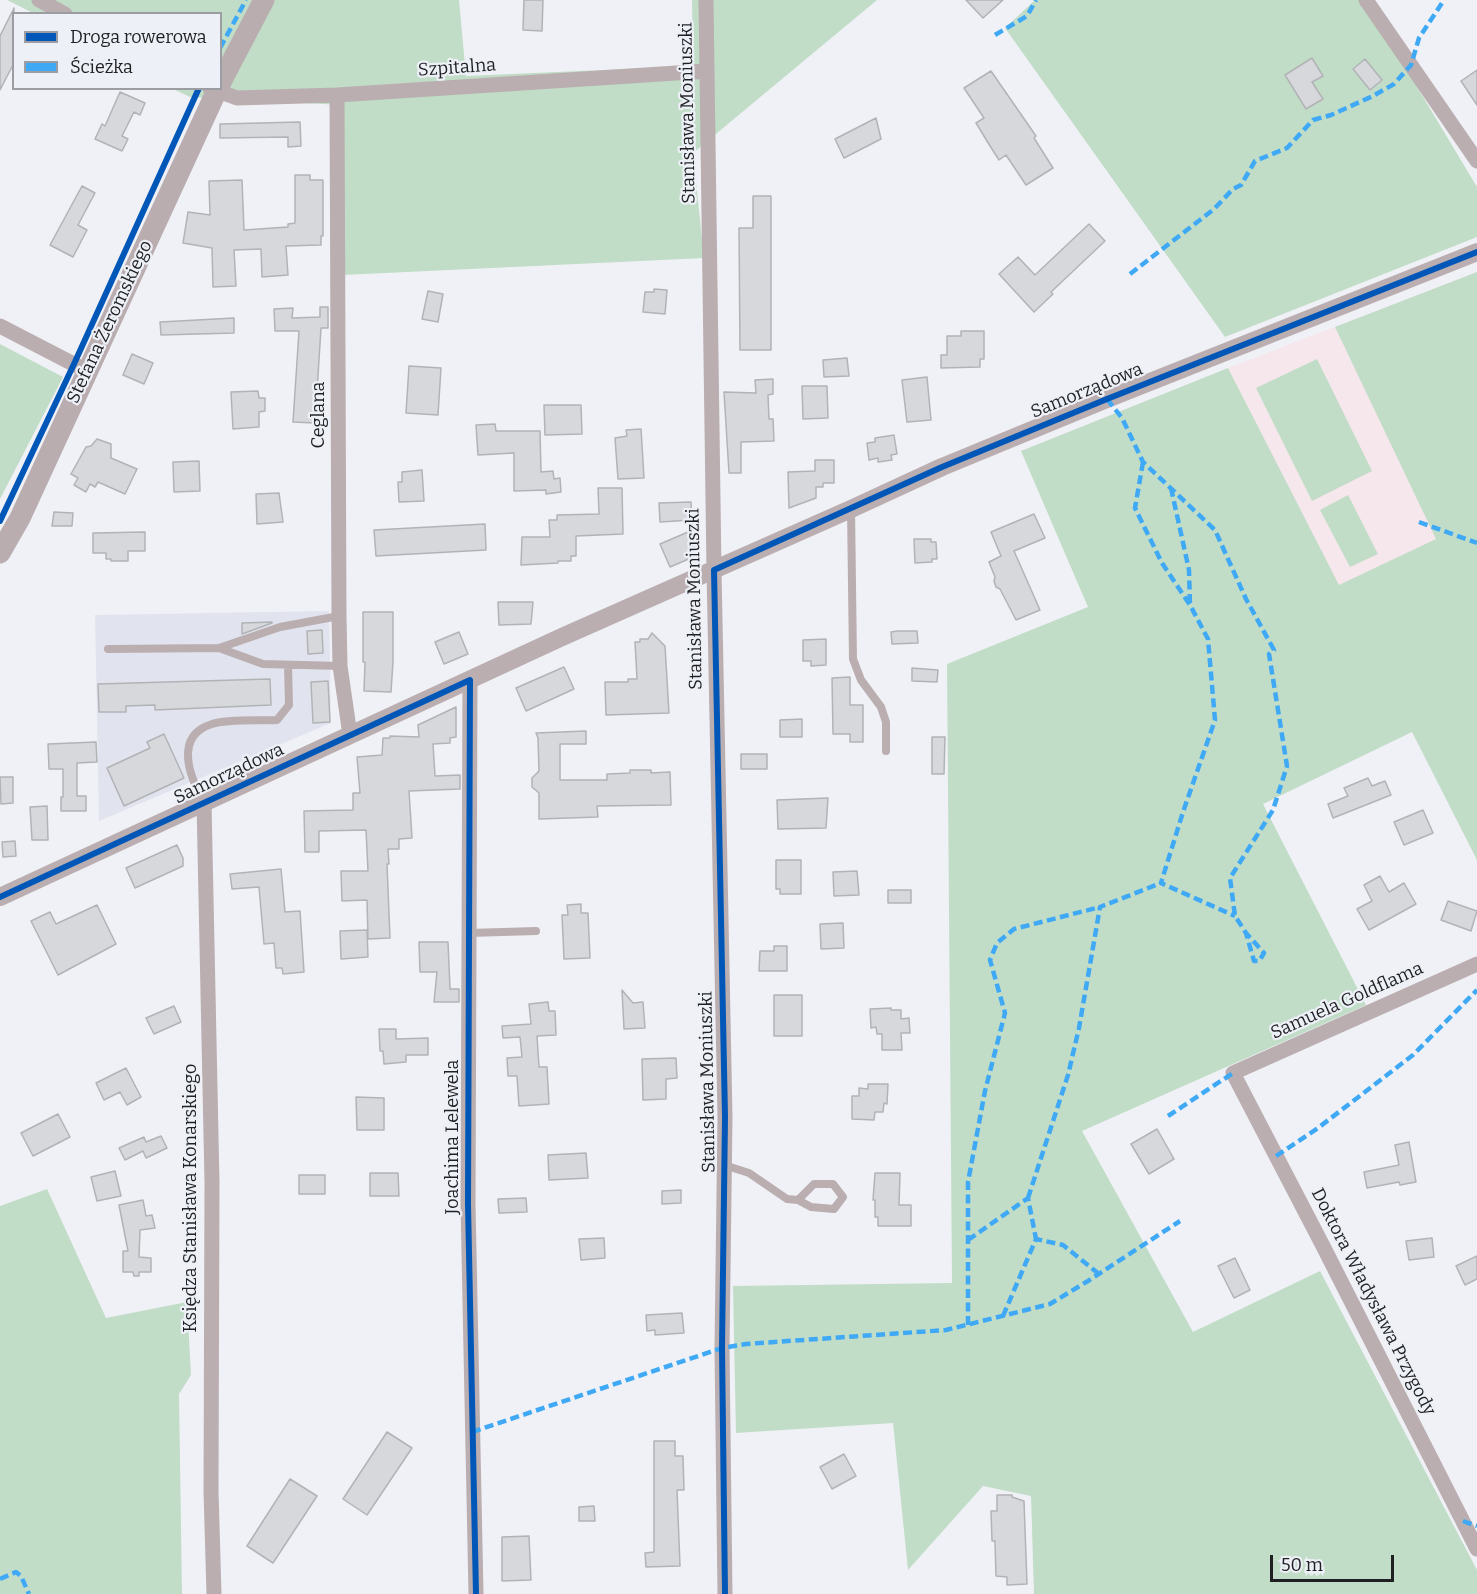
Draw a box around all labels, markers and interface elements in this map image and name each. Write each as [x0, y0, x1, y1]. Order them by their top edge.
legend [12, 12, 222, 90]
street label: Stanisława Moniuszki [676, 22, 700, 204]
text: Droga rowerowa [70, 26, 207, 48]
street label: Szpitalna [417, 55, 497, 81]
text: Ścieżka [70, 56, 133, 78]
street label: Stefana Żeromskiego [63, 237, 157, 407]
street label: Samorządowa [1028, 359, 1146, 423]
street label: Ceglana [308, 382, 330, 448]
street label: Stanisława Moniuszki [683, 508, 707, 690]
street label: Samorządowa [171, 739, 287, 809]
street label: Samuela Goldflama [1268, 958, 1426, 1044]
street label: Stanisława Moniuszki [696, 991, 720, 1173]
street label: Joachima Lelewela [442, 1060, 464, 1214]
street label: Księdza Stanisława Konarskiego [180, 1064, 202, 1332]
street label: Doktora Władysława Przygody [1306, 1185, 1440, 1419]
scale bar [1273, 1543, 1398, 1581]
text: 50 m [1281, 1554, 1323, 1576]

